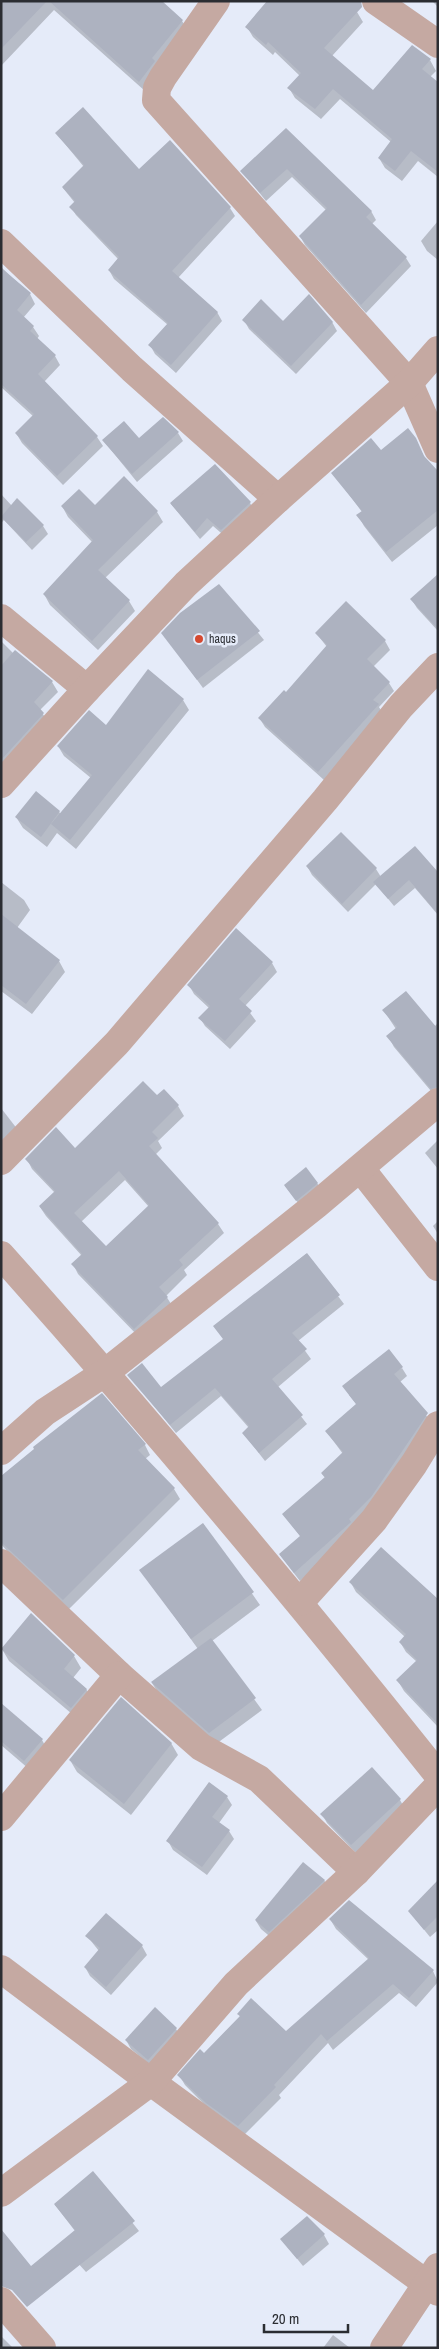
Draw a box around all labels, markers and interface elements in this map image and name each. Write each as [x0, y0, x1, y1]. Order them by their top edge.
place label: haqus [209, 631, 236, 647]
marker: haqus [193, 633, 205, 645]
scale bar [264, 2302, 348, 2334]
text: 20 m [272, 2308, 299, 2329]

